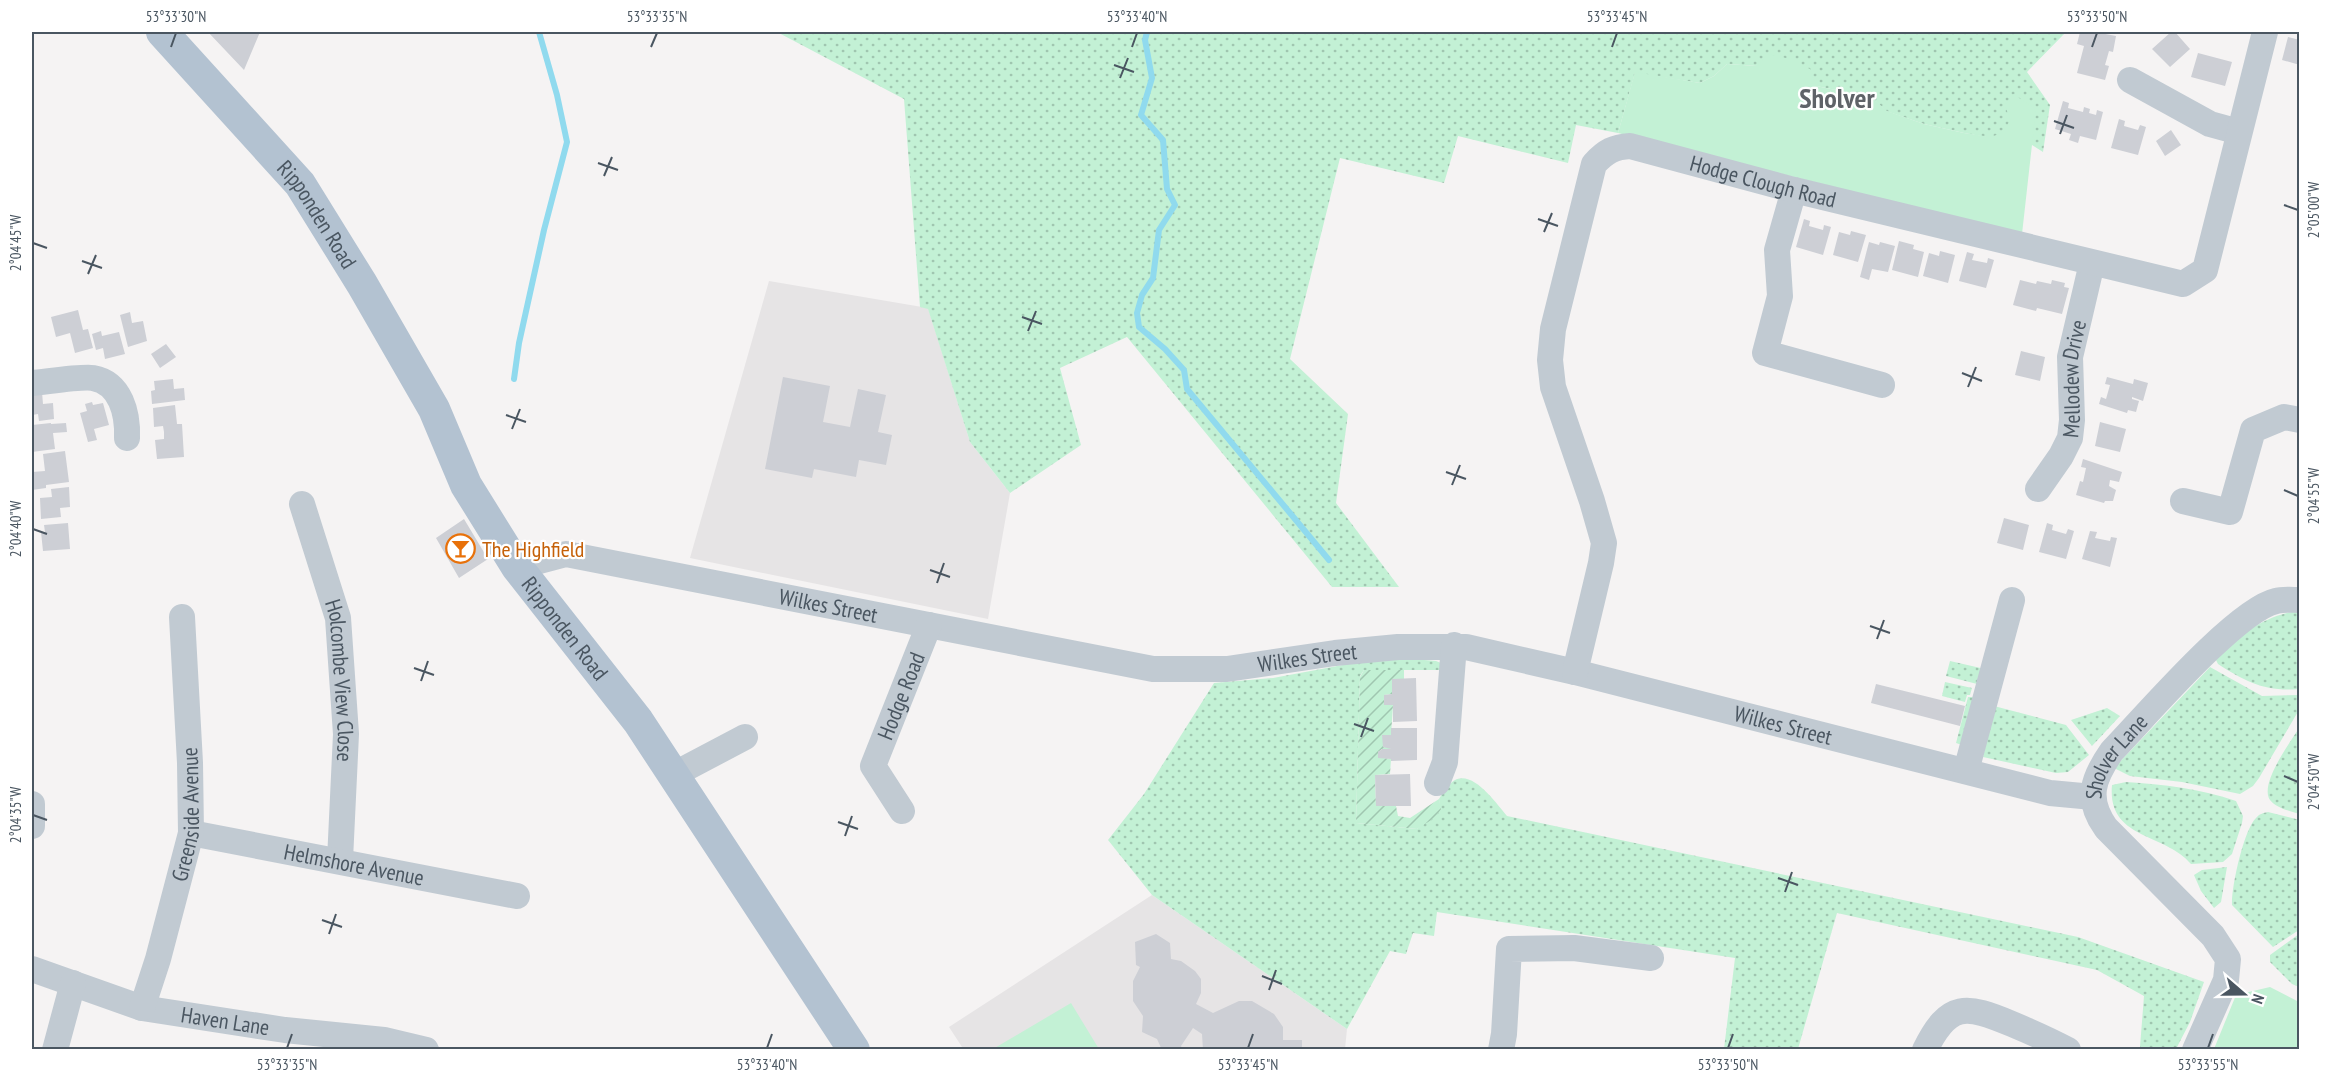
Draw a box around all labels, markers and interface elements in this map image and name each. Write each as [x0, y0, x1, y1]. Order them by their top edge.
text: 53°33'30"N [146, 7, 206, 26]
text: 53°33'35"N [627, 7, 687, 26]
text: 53°33'40"N [1107, 7, 1167, 26]
text: 53°33'45"N [1587, 7, 1647, 26]
text: 53°33'50"N [2067, 7, 2127, 26]
district label: Sholver [1799, 79, 1875, 116]
street label: Hodge Clough Road [1687, 149, 1839, 214]
street label: Ripponden Road [271, 154, 363, 274]
text: 2°05'00"W [2304, 182, 2323, 238]
text: 2°04'45"W [6, 215, 25, 271]
street label: Mellodew Drive [2056, 317, 2092, 439]
text: 2°04'55"W [2304, 468, 2323, 524]
text: 2°04'40"W [6, 501, 25, 557]
bar icon: The Highfield [445, 533, 477, 565]
place label: The Highfield [482, 535, 584, 563]
street label: Ripponden Road [516, 571, 614, 686]
street label: Wilkes Street [777, 582, 880, 629]
street label: Holcombe View Close [319, 596, 360, 762]
street label: Wilkes Street [1256, 637, 1358, 678]
street label: Hodge Road [871, 648, 931, 744]
street label: Wilkes Street [1731, 699, 1835, 751]
street label: Sholver Lane [2080, 708, 2153, 799]
street label: Greenside Avenue [165, 746, 205, 884]
text: 2°04'50"W [2304, 754, 2323, 810]
text: 2°04'35"W [6, 787, 25, 843]
street label: Helmshore Avenue [282, 837, 426, 892]
north arrow [2214, 964, 2274, 1024]
text: N [2247, 992, 2269, 1007]
street label: Haven Lane [179, 1000, 271, 1041]
text: 53°33'35"N [257, 1055, 317, 1074]
text: 53°33'40"N [737, 1055, 797, 1074]
text: 53°33'45"N [1218, 1055, 1278, 1074]
text: 53°33'50"N [1698, 1055, 1758, 1074]
text: 53°33'55"N [2178, 1055, 2238, 1074]

